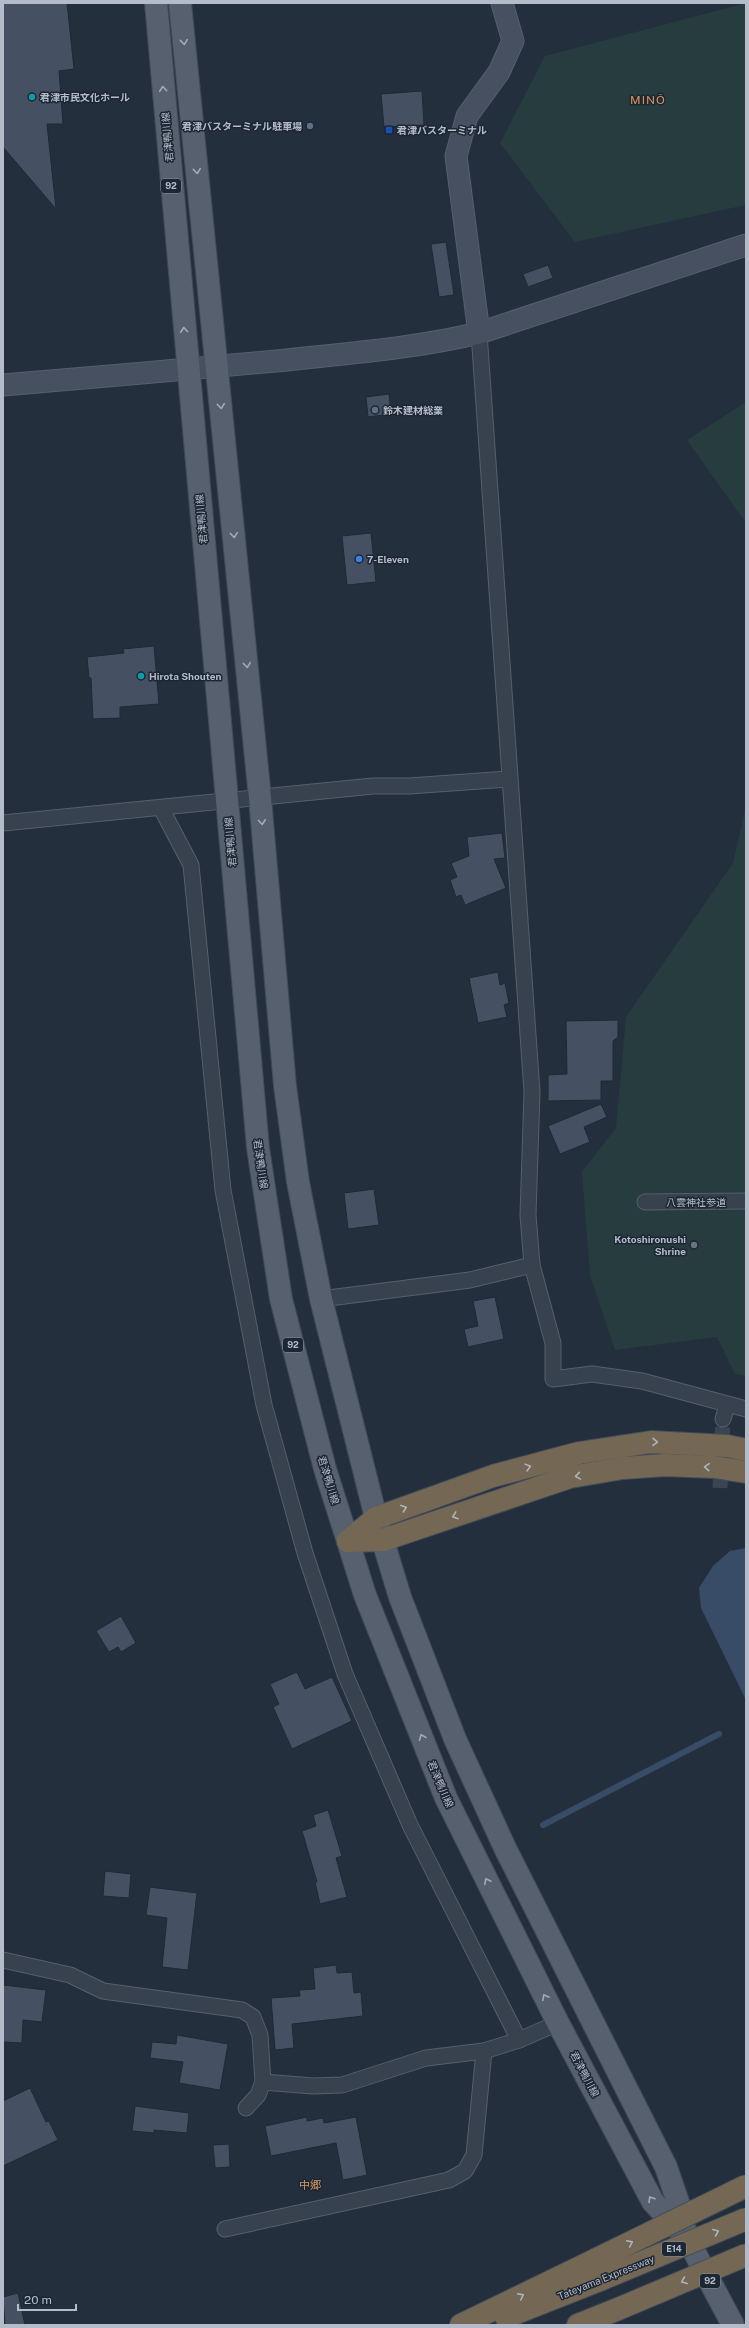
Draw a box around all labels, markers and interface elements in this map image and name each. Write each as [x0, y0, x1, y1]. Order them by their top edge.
one-way arrow [179, 39, 188, 45]
one-way arrow [159, 86, 168, 92]
place label: 君津市民文化ホール [40, 91, 130, 103]
marker: 君津市民文化ホール [27, 92, 37, 102]
district label: MINŌ [630, 93, 666, 107]
street label: 君津鴨川線 [159, 112, 175, 162]
place label: 君津バスターミナル駐車場 [182, 120, 302, 132]
marker: 君津バスターミナル駐車場 [305, 121, 315, 131]
place label: 君津バスターミナル [397, 124, 487, 136]
marker: 君津バスターミナル [384, 125, 394, 135]
one-way arrow [193, 168, 202, 174]
road number: 92 [161, 179, 181, 193]
one-way arrow [179, 327, 188, 333]
one-way arrow [216, 403, 225, 409]
place label: 鈴木建材総業 [383, 404, 443, 416]
marker: 鈴木建材総業 [370, 405, 380, 415]
street label: 君津鴨川線 [193, 494, 209, 544]
one-way arrow [229, 532, 238, 538]
place label: 7-Eleven [367, 553, 409, 565]
marker: 7-Eleven [354, 554, 364, 564]
one-way arrow [242, 662, 251, 668]
place label: Hirota Shouten [149, 670, 221, 682]
marker: Hirota Shouten [136, 671, 146, 681]
street label: 君津鴨川線 [222, 817, 238, 867]
one-way arrow [258, 819, 267, 825]
street label: 君津鴨川線 [252, 1138, 270, 1190]
street label: 八雲神社参道 [666, 1196, 726, 1208]
place label: Kotoshironushi Shrine [614, 1233, 686, 1257]
marker: Kotoshironushi Shrine [689, 1240, 699, 1250]
road number: 92 [283, 1338, 303, 1352]
one-way arrow [652, 1438, 658, 1447]
street label: 君津鴨川線 [316, 1454, 342, 1506]
one-way arrow [524, 1463, 531, 1471]
one-way arrow [704, 1463, 710, 1471]
one-way arrow [575, 1471, 581, 1479]
one-way arrow [401, 1504, 408, 1512]
one-way arrow [451, 1512, 458, 1520]
one-way arrow [418, 1734, 426, 1741]
street label: 君津鴨川線 [426, 1759, 456, 1809]
one-way arrow [484, 1878, 492, 1885]
one-way arrow [542, 1994, 550, 2001]
street label: 君津鴨川線 [568, 2049, 602, 2099]
district label: 中郷 [299, 2179, 321, 2191]
one-way arrow [649, 2196, 656, 2203]
one-way arrow [712, 2228, 719, 2236]
one-way arrow [625, 2240, 633, 2248]
road number: E14 [662, 2242, 686, 2256]
street label: Tateyama Expressway [556, 2252, 657, 2302]
road number: 92 [700, 2274, 720, 2288]
one-way arrow [681, 2277, 688, 2285]
scale bar [18, 2286, 76, 2312]
text: 20 m [24, 2293, 52, 2307]
one-way arrow [517, 2293, 524, 2301]

